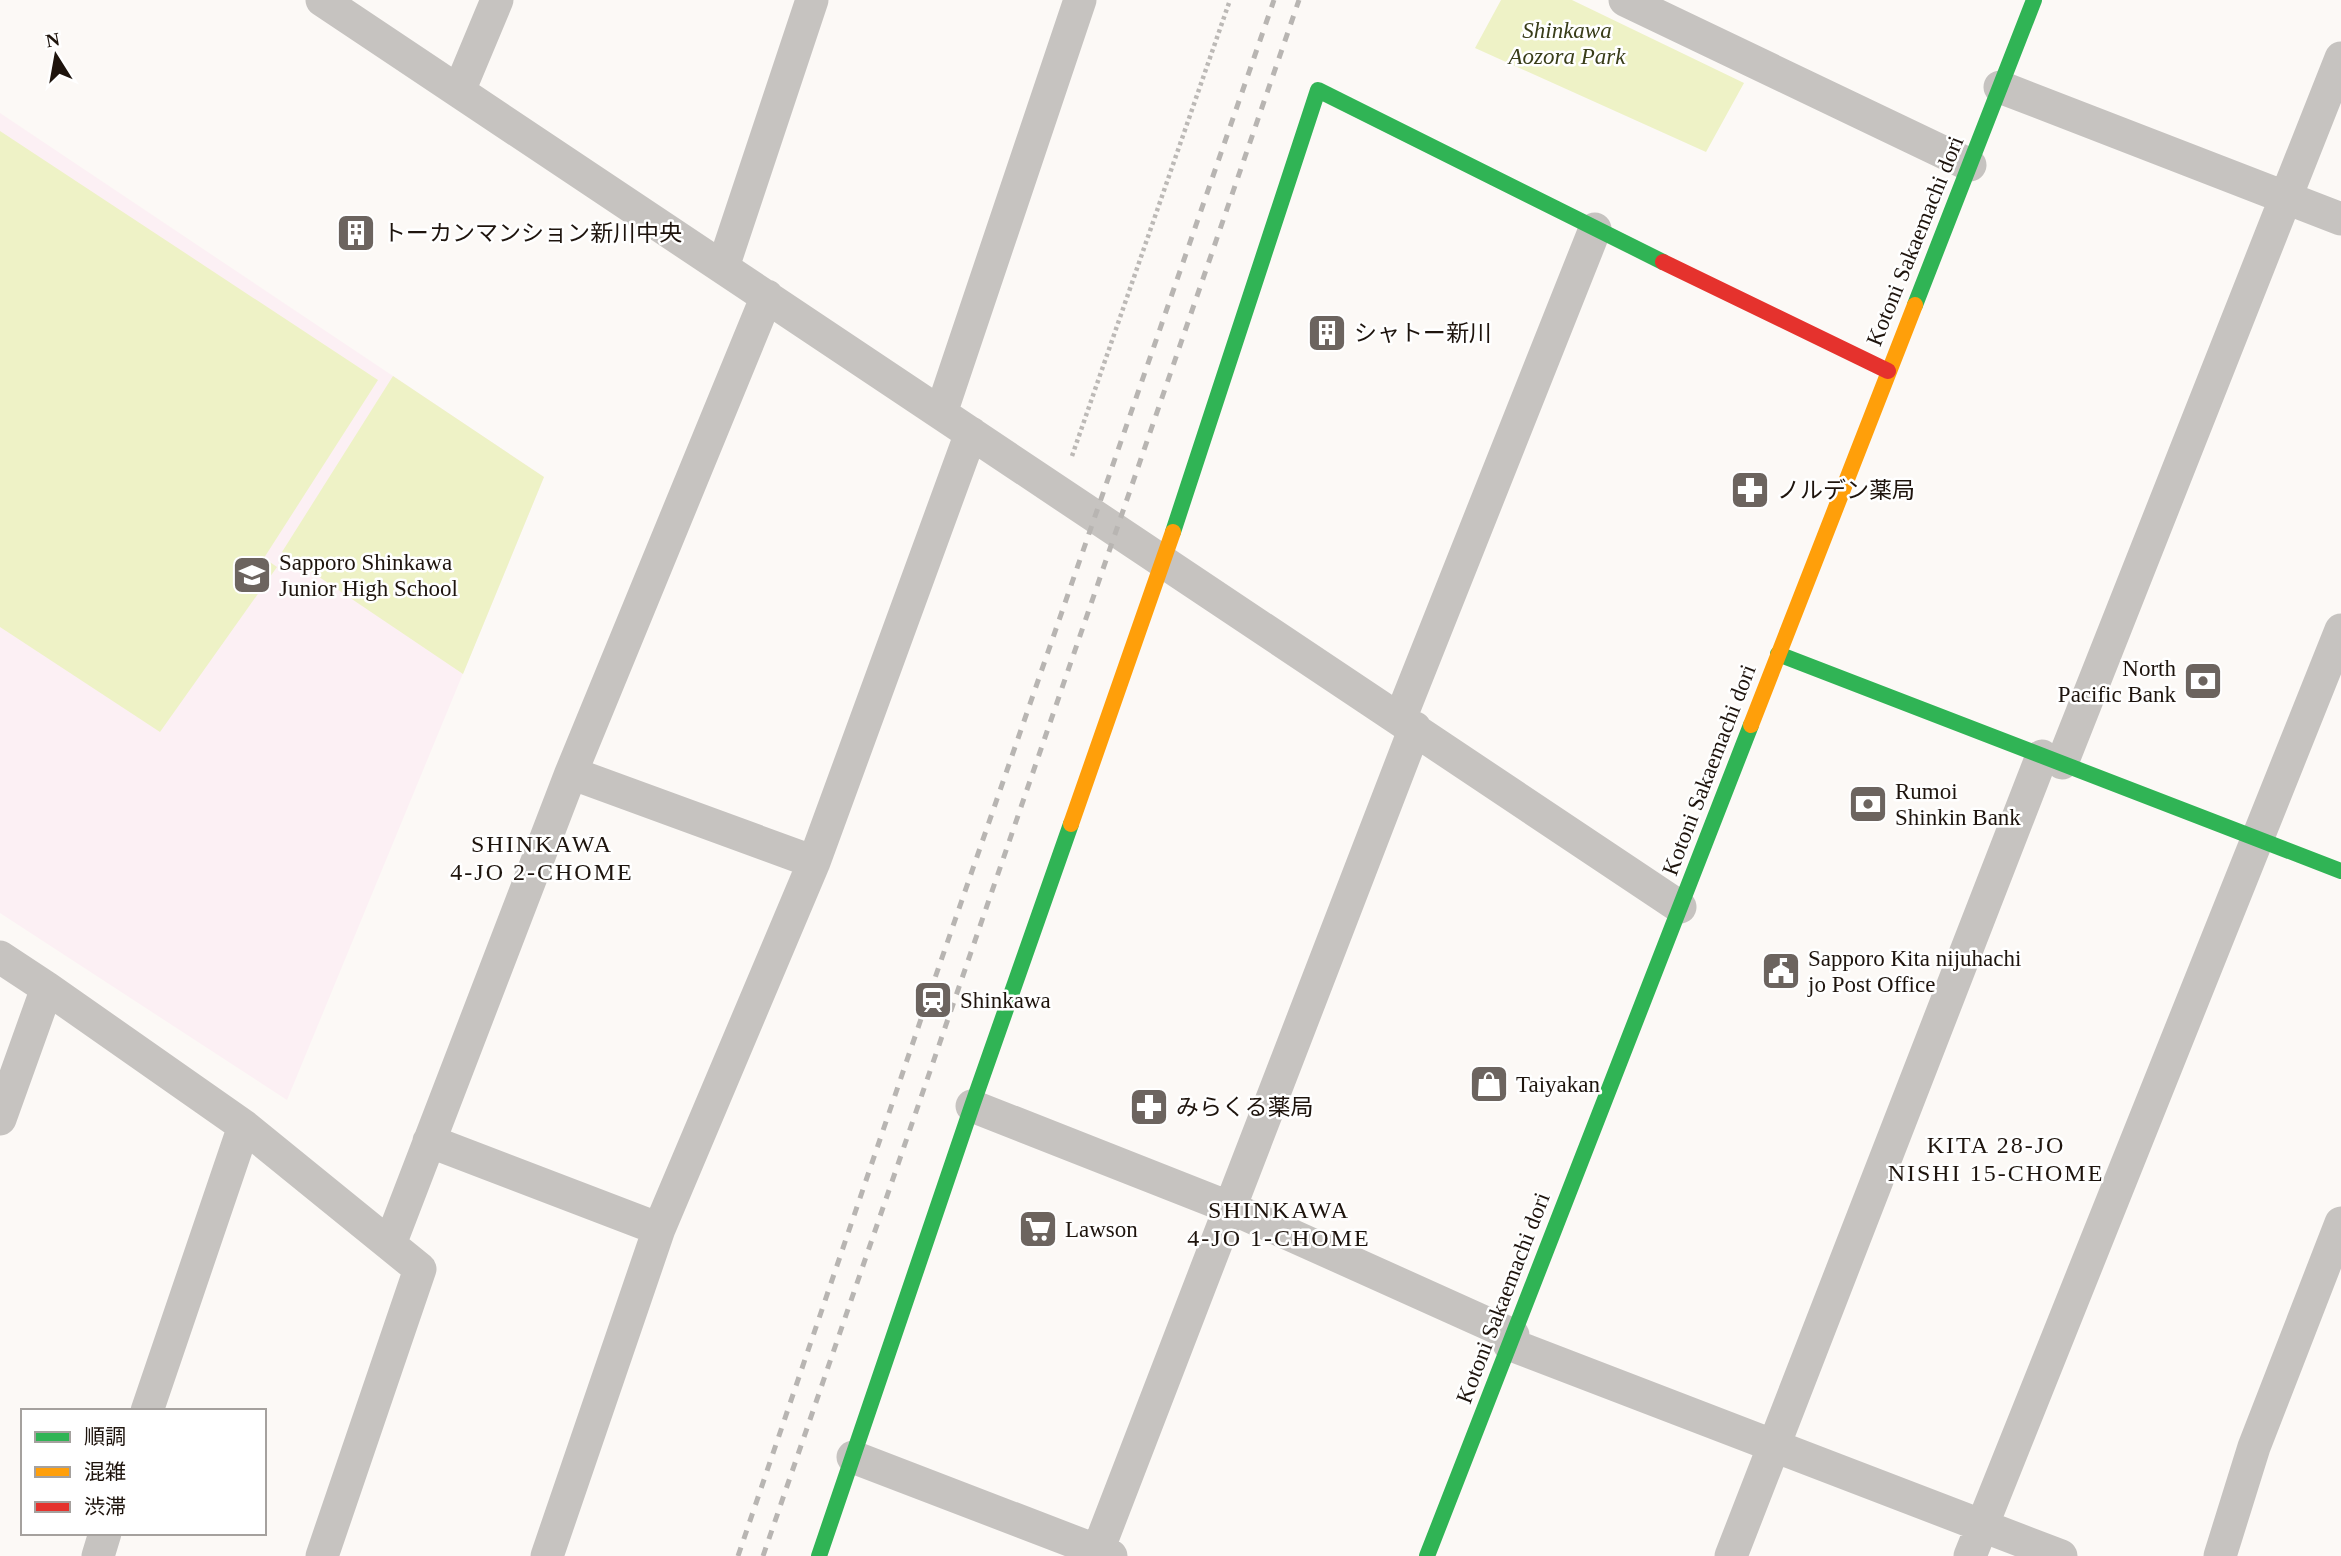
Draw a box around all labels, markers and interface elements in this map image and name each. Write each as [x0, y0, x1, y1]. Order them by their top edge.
park label: Shinkawa Aozora Park [1507, 18, 1626, 69]
north arrow [21, 21, 91, 91]
text: N [44, 28, 62, 51]
street label: Kotoni Sakaemachi dori [1862, 133, 1968, 349]
building icon: トーカンマンション新川中央 [335, 212, 377, 254]
place label: トーカンマンション新川中央 [383, 221, 682, 246]
building icon: シャトー新川 [1306, 312, 1348, 354]
place label: シャトー新川 [1354, 321, 1492, 346]
pharmacy icon: ノルデン薬局 [1729, 469, 1771, 511]
place label: ノルデン薬局 [1777, 478, 1915, 503]
place label: Sapporo Shinkawa Junior High School [279, 550, 458, 601]
school or university icon: Sapporo Shinkawa Junior High School [231, 554, 273, 596]
place label: North Pacific Bank [2058, 656, 2176, 707]
bank icon: North Pacific Bank [2182, 660, 2224, 702]
street label: Kotoni Sakaemachi dori [1657, 661, 1761, 879]
place label: Rumoi Shinkin Bank [1895, 779, 2021, 830]
bank icon: Rumoi Shinkin Bank [1847, 783, 1889, 825]
district label: SHINKAWA 4-JO 2-CHOME [450, 831, 634, 885]
place label: Sapporo Kita nijuhachi jo Post Office [1807, 946, 2021, 997]
public building icon: Sapporo Kita nijuhachi jo Post Office [1760, 950, 1802, 992]
station icon: Shinkawa [912, 979, 954, 1021]
place label: Shinkawa [960, 988, 1051, 1013]
shop icon: Taiyakan [1468, 1063, 1510, 1105]
place label: Taiyakan [1516, 1072, 1600, 1097]
pharmacy icon: みらくる薬局 [1128, 1086, 1170, 1128]
place label: みらくる薬局 [1176, 1095, 1314, 1120]
district label: KITA 28-JO NISHI 15-CHOME [1888, 1132, 2104, 1186]
street label: Kotoni Sakaemachi dori [1451, 1189, 1555, 1407]
district label: SHINKAWA 4-JO 1-CHOME [1187, 1197, 1371, 1251]
supermarket icon: Lawson [1017, 1208, 1059, 1250]
place label: Lawson [1065, 1217, 1138, 1242]
legend [21, 1409, 266, 1535]
text: 順調 [84, 1425, 126, 1449]
text: 混雑 [84, 1460, 126, 1484]
text: 渋滞 [84, 1495, 126, 1519]

